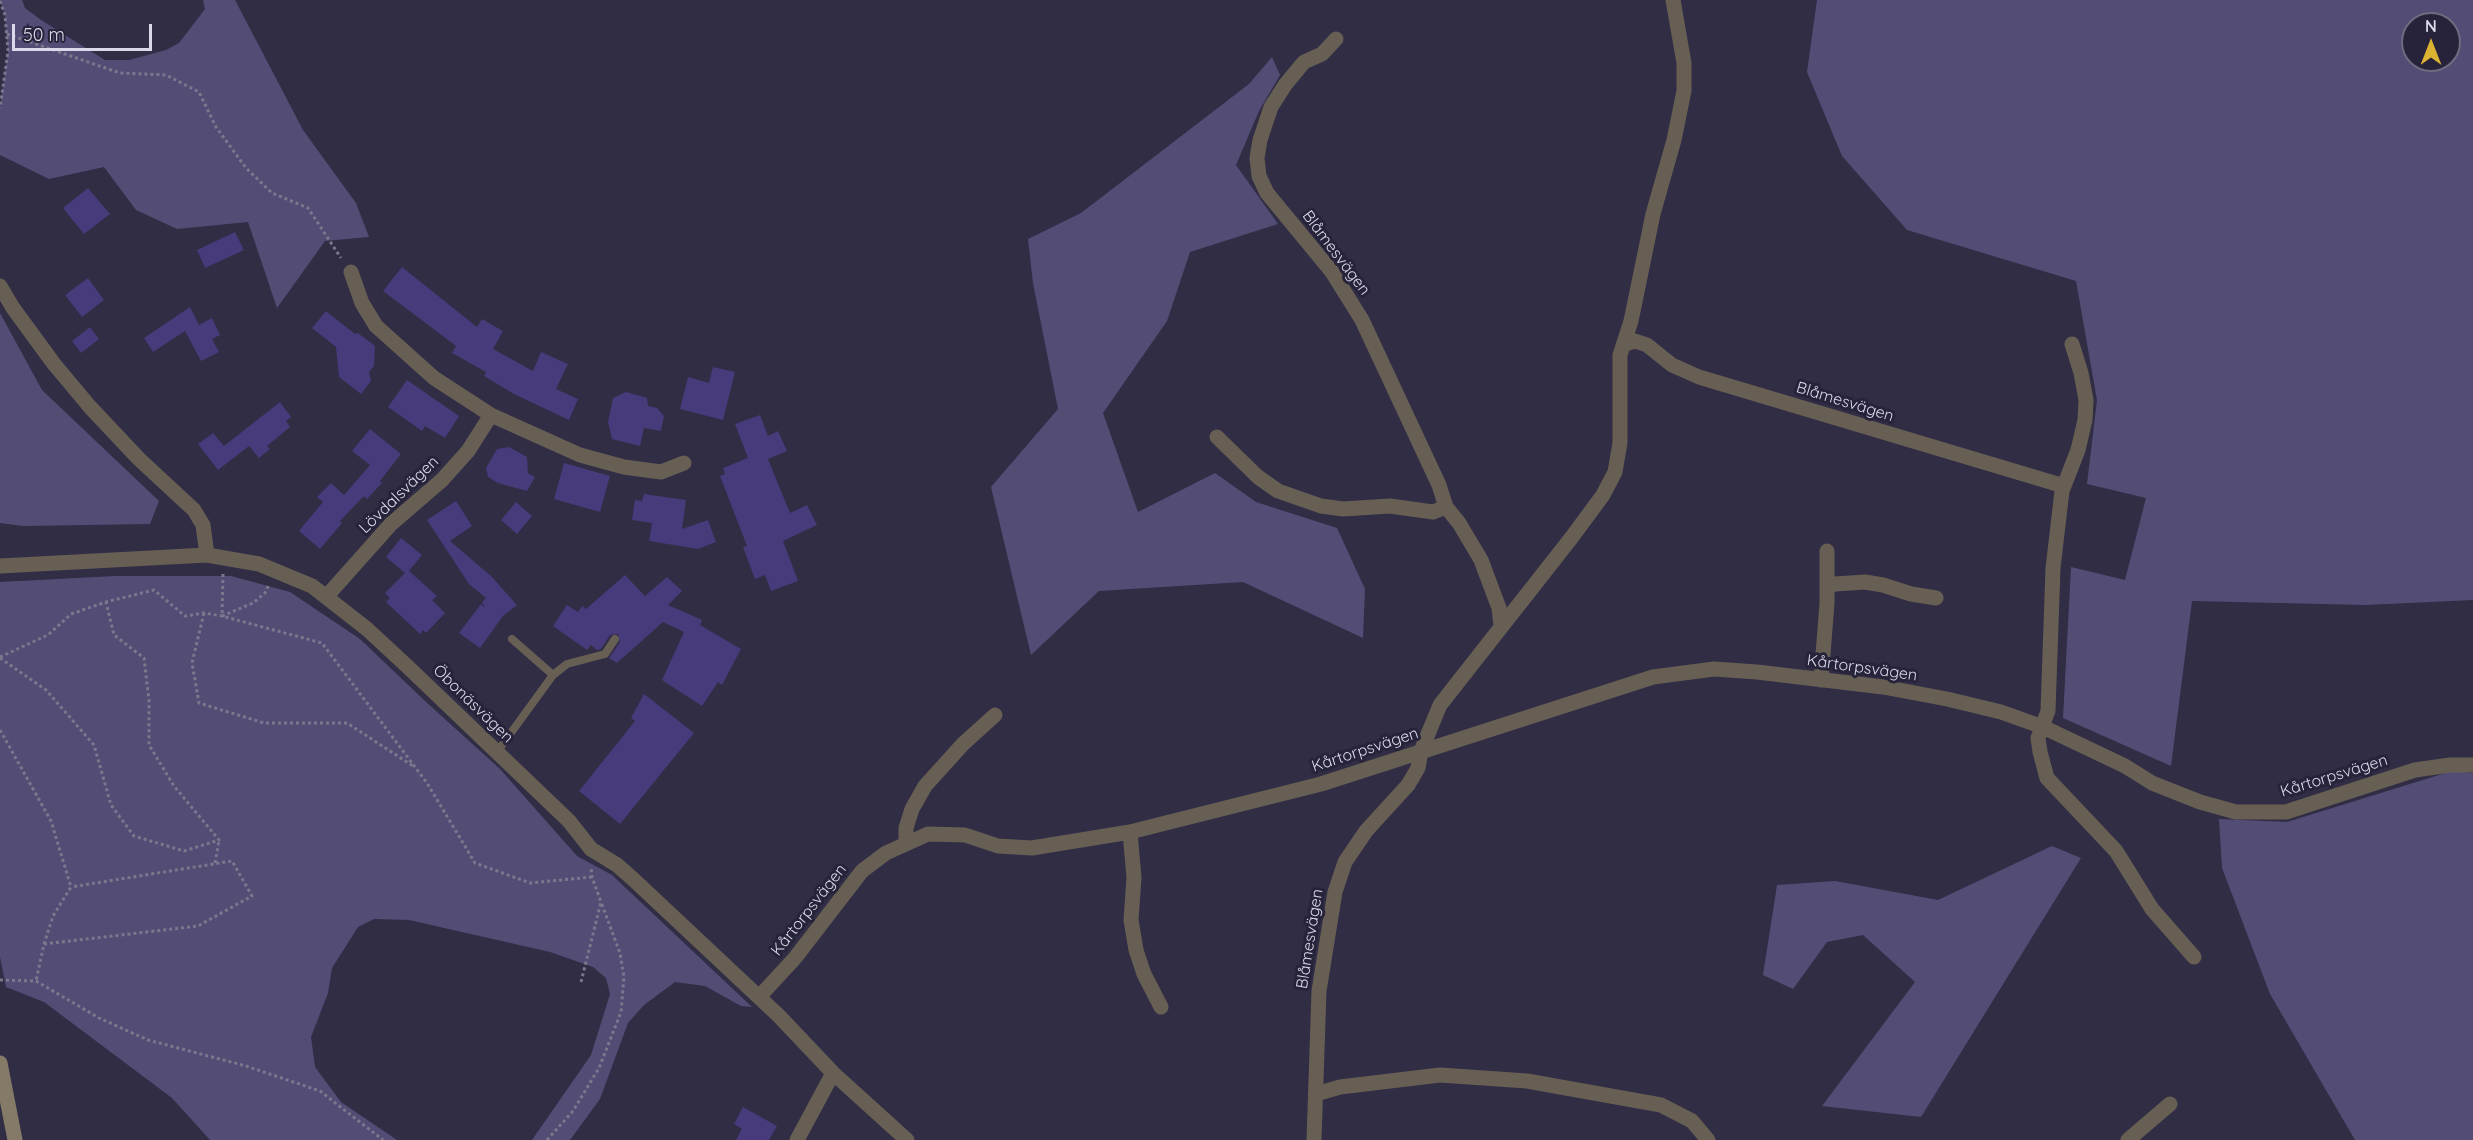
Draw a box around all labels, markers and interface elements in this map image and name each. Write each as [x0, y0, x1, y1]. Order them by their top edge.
scale bar [15, 12, 154, 50]
north arrow [2401, 12, 2461, 72]
text: N [2425, 16, 2437, 36]
text: 50 m [23, 23, 65, 46]
street label: Blåmesvägen [1298, 207, 1374, 299]
street label: Blåmesvägen [1794, 378, 1896, 426]
street label: Lövdalsvägen [355, 452, 443, 538]
street label: Kårtorpsvägen [1806, 651, 1918, 685]
street label: Öbonäsvägen [429, 661, 517, 747]
street label: Kårtorpsvägen [1309, 724, 1421, 776]
street label: Kårtorpsvägen [2278, 751, 2390, 801]
street label: Kårtorpsvägen [767, 860, 851, 960]
street label: Blåmesvägen [1293, 888, 1327, 990]

